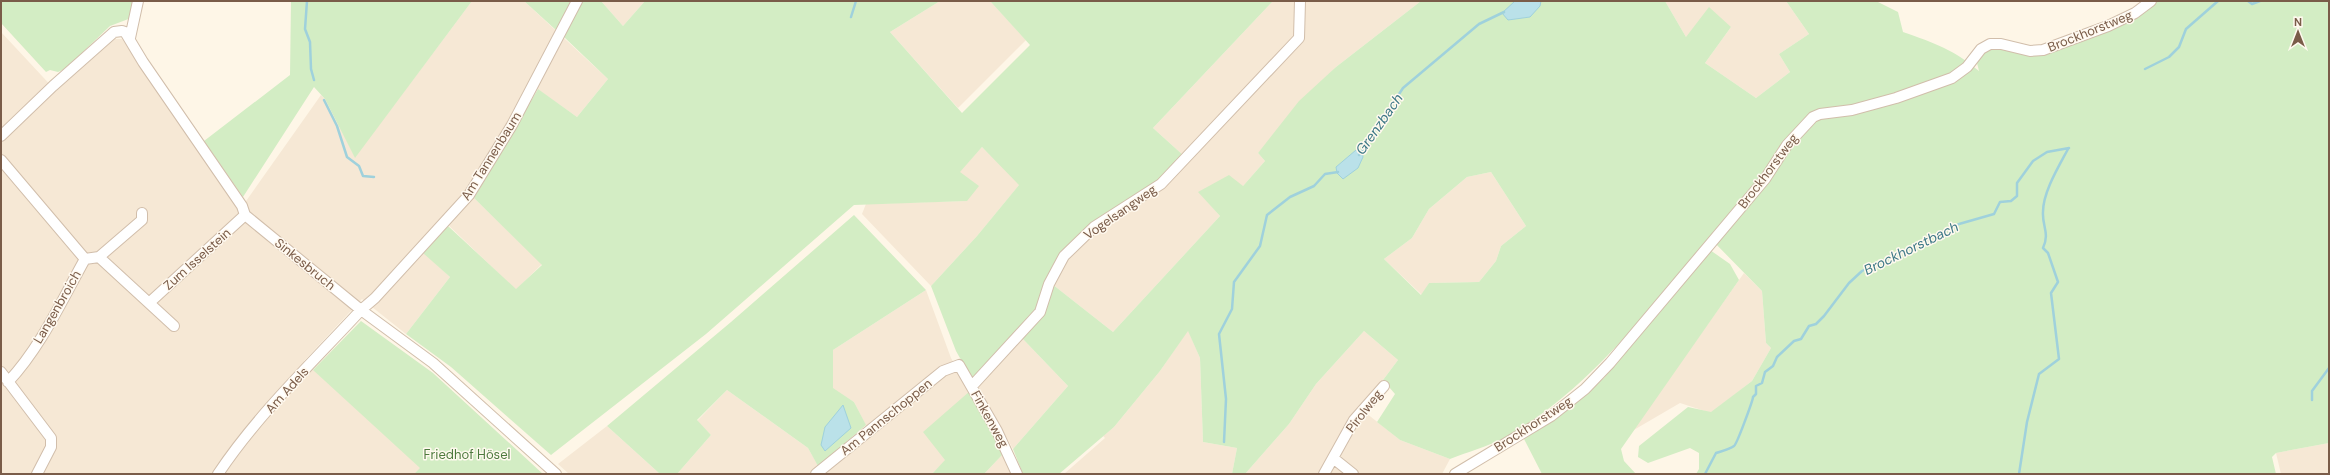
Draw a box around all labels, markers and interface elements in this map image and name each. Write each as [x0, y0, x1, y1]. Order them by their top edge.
street label: Brockhorstweg [2045, 6, 2135, 56]
north arrow [2278, 12, 2318, 52]
text: N [2294, 15, 2302, 29]
water label: Grenzbach [1351, 90, 1407, 158]
street label: Am Tannenbaum [457, 109, 525, 203]
street label: Brockhorstweg [1734, 130, 1802, 212]
street label: Vogelsangweg [1080, 181, 1160, 243]
water label: Brockhorstbach [1861, 217, 1961, 279]
street label: Zum Isselstein [160, 224, 234, 294]
street label: Sinkesbruch [271, 234, 339, 294]
street label: Langenbroich [29, 267, 85, 347]
street label: Am Adels [262, 363, 312, 417]
street label: Am Pannschoppen [837, 375, 935, 459]
street label: Pirolweg [1342, 386, 1386, 436]
street label: Finkenweg [967, 387, 1013, 451]
street label: Brockhorstweg [1491, 392, 1575, 456]
park label: Friedhof Hösel [424, 446, 510, 463]

